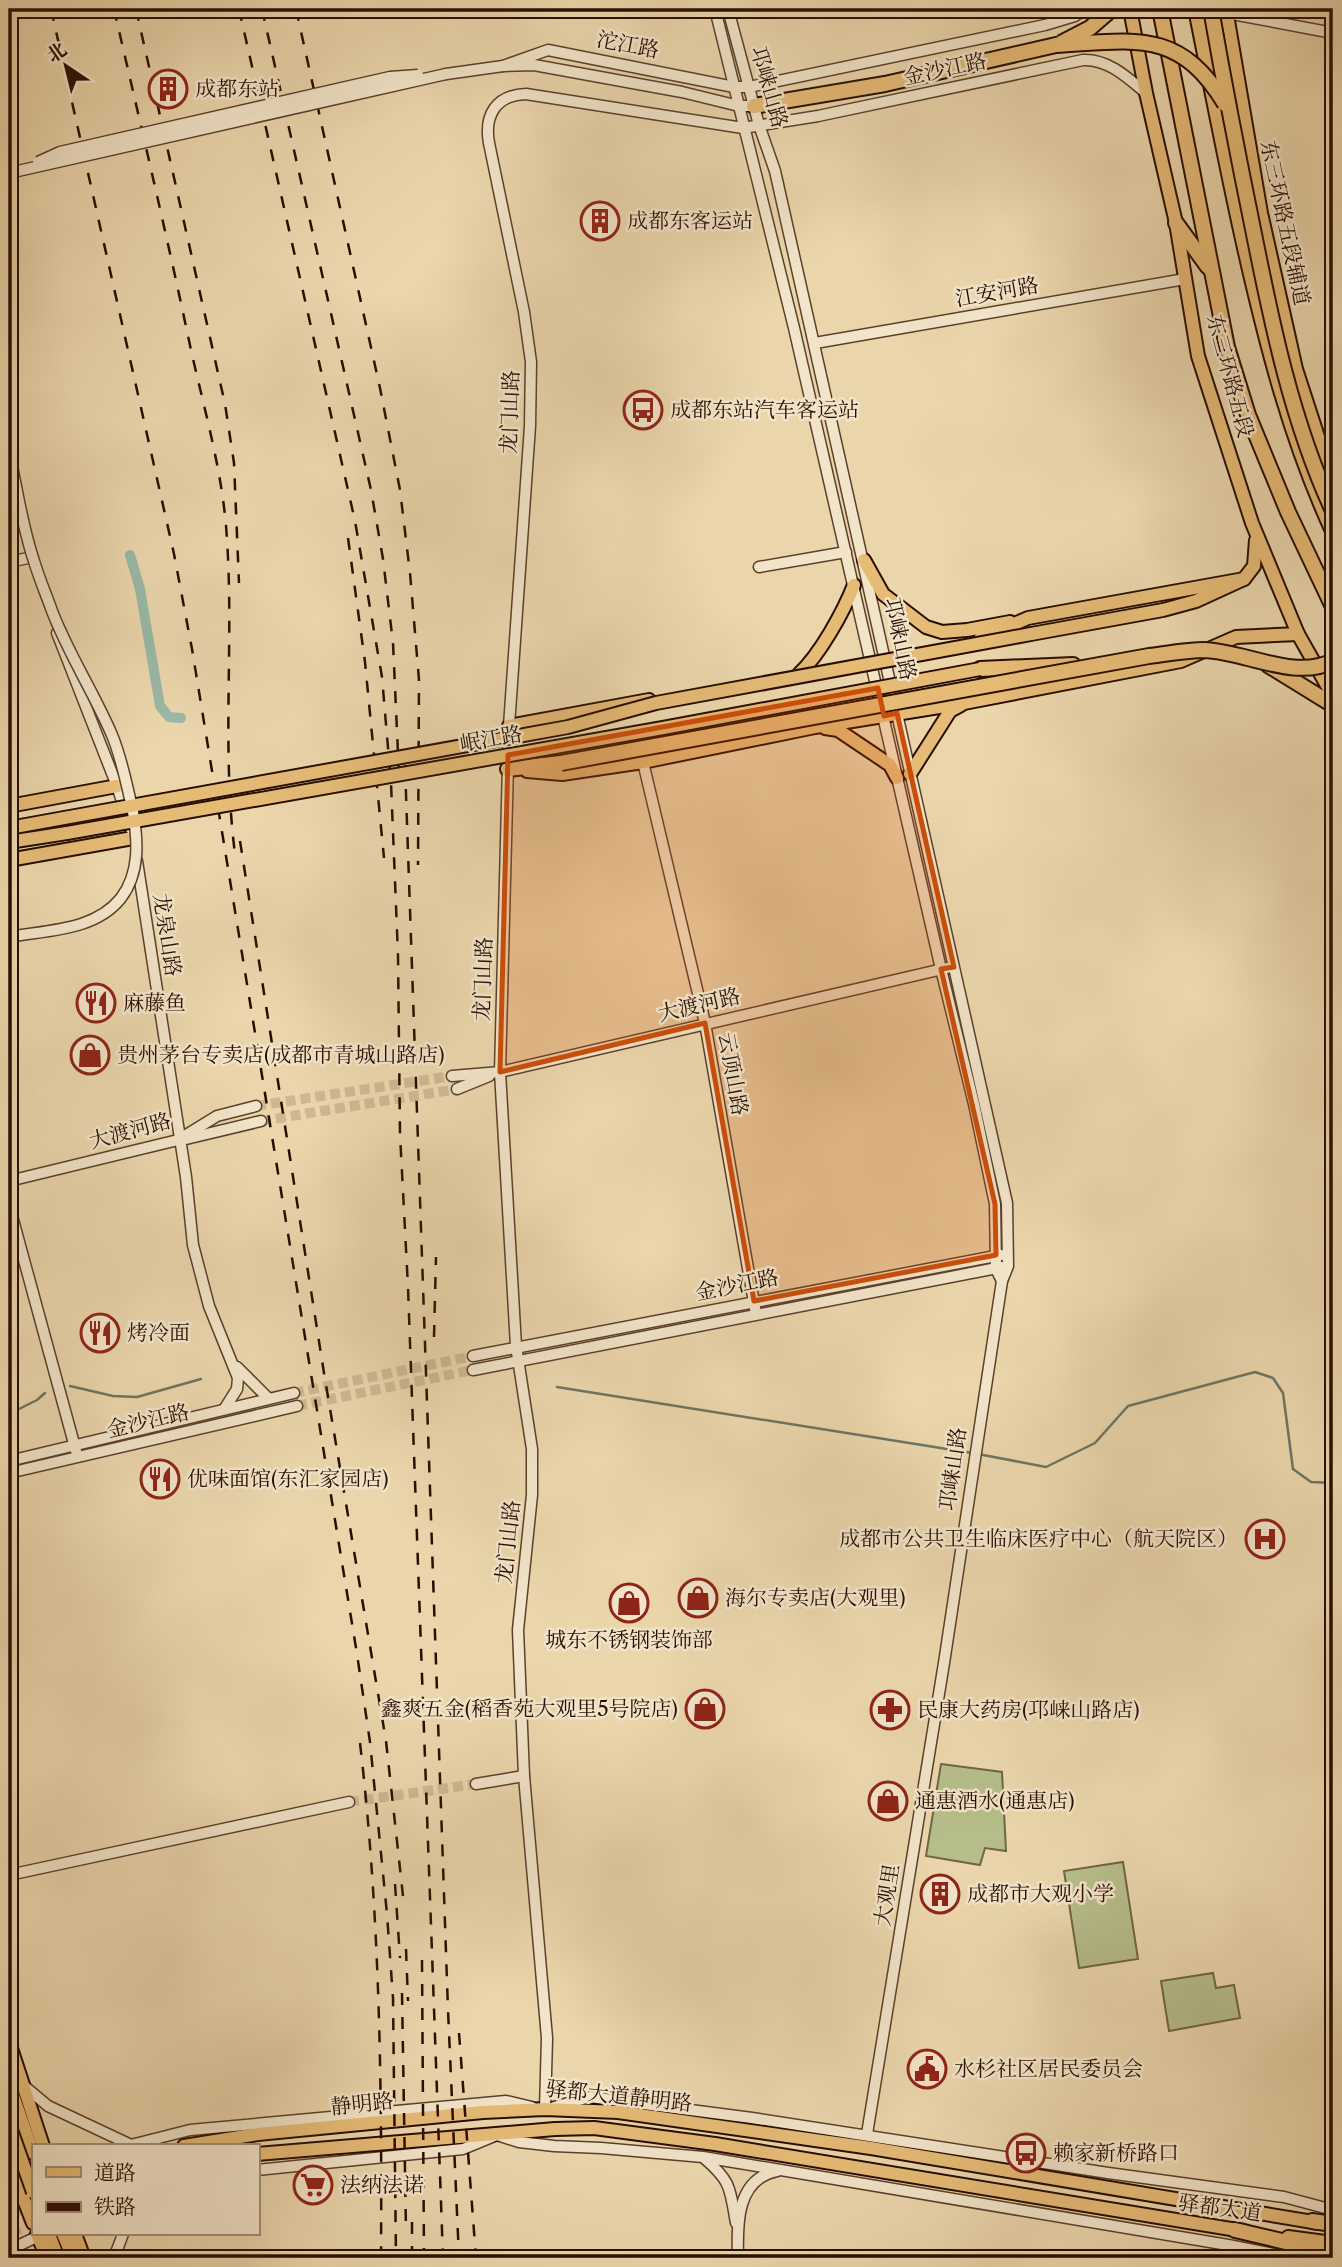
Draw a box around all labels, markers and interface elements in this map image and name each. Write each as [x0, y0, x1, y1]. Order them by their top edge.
street label: 沱江路 [595, 26, 661, 63]
north arrow [32, 32, 102, 102]
text: 北 [42, 38, 71, 67]
street label: 邛崃山路 [746, 43, 793, 131]
street label: 金沙江路 [901, 48, 989, 89]
building icon: 成都东站 [147, 68, 189, 110]
place label: 成都东站 [195, 76, 279, 101]
street label: 东三环路五段辅道 [1256, 138, 1315, 308]
building icon: 成都东客运站 [579, 200, 621, 242]
place label: 成都东客运站 [627, 208, 753, 233]
street label: 江安河路 [953, 272, 1040, 311]
street label: 东三环路五段 [1202, 312, 1259, 440]
street label: 龙门山路 [496, 370, 523, 454]
bus stop icon: 成都东站汽车客运站 [622, 389, 664, 431]
place label: 成都东站汽车客运站 [670, 397, 859, 422]
street label: 邛崃山路 [880, 595, 921, 683]
street label: 岷江路 [458, 721, 524, 756]
street label: 龙泉山路 [149, 891, 186, 978]
street label: 龙门山路 [469, 937, 496, 1021]
restaurant icon: 麻藤鱼 [75, 982, 117, 1024]
street label: 大渡河路 [655, 983, 743, 1026]
place label: 麻藤鱼 [123, 990, 186, 1015]
street label: 云顶山路 [714, 1030, 753, 1117]
shop icon: 贵州茅台专卖店(成都市青城山路店) [69, 1034, 111, 1076]
place label: 贵州茅台专卖店(成都市青城山路店) [117, 1042, 445, 1067]
street label: 大渡河路 [86, 1108, 174, 1153]
street label: 金沙江路 [693, 1264, 781, 1305]
restaurant icon: 烤冷面 [79, 1312, 121, 1354]
place label: 烤冷面 [127, 1320, 190, 1345]
street label: 金沙江路 [104, 1399, 192, 1442]
street label: 邛崃山路 [934, 1426, 971, 1512]
restaurant icon: 优味面馆(东汇家园店) [139, 1458, 181, 1500]
place label: 优味面馆(东汇家园店) [187, 1466, 389, 1491]
street label: 龙门山路 [491, 1499, 524, 1585]
hospital icon: 成都市公共卫生临床医疗中心（航天院区） [1244, 1518, 1286, 1560]
place label: 成都市公共卫生临床医疗中心（航天院区） [839, 1526, 1238, 1551]
shop icon: 海尔专卖店(大观里) [677, 1577, 719, 1619]
shop icon: 城东不锈钢装饰部 [608, 1582, 650, 1624]
place label: 海尔专卖店(大观里) [725, 1585, 906, 1610]
place label: 城东不锈钢装饰部 [545, 1627, 713, 1652]
shop icon: 鑫爽五金(稻香苑大观里5号院店) [684, 1688, 726, 1730]
pharmacy icon: 民康大药房(邛崃山路店) [869, 1689, 911, 1731]
place label: 鑫爽五金(稻香苑大观里5号院店) [381, 1696, 678, 1721]
place label: 民康大药房(邛崃山路店) [917, 1697, 1140, 1722]
shop icon: 通惠酒水(通惠店) [867, 1780, 909, 1822]
place label: 通惠酒水(通惠店) [915, 1788, 1075, 1813]
street label: 大观里 [869, 1862, 904, 1928]
building icon: 成都市大观小学 [919, 1873, 961, 1915]
place label: 成都市大观小学 [967, 1881, 1114, 1906]
public building icon: 水杉社区居民委员会 [906, 2048, 948, 2090]
place label: 水杉社区居民委员会 [954, 2056, 1143, 2081]
street label: 驿都大道静明路 [545, 2075, 693, 2116]
street label: 静明路 [329, 2088, 395, 2119]
bus stop icon: 赖家新桥路口 [1005, 2132, 1047, 2174]
place label: 赖家新桥路口 [1053, 2140, 1179, 2165]
legend [32, 2144, 259, 2236]
text: 道路 [94, 2160, 136, 2185]
supermarket icon: 法纳法诺 [292, 2164, 334, 2206]
place label: 法纳法诺 [340, 2172, 424, 2197]
street label: 驿都大道 [1177, 2189, 1263, 2226]
text: 铁路 [94, 2194, 136, 2219]

